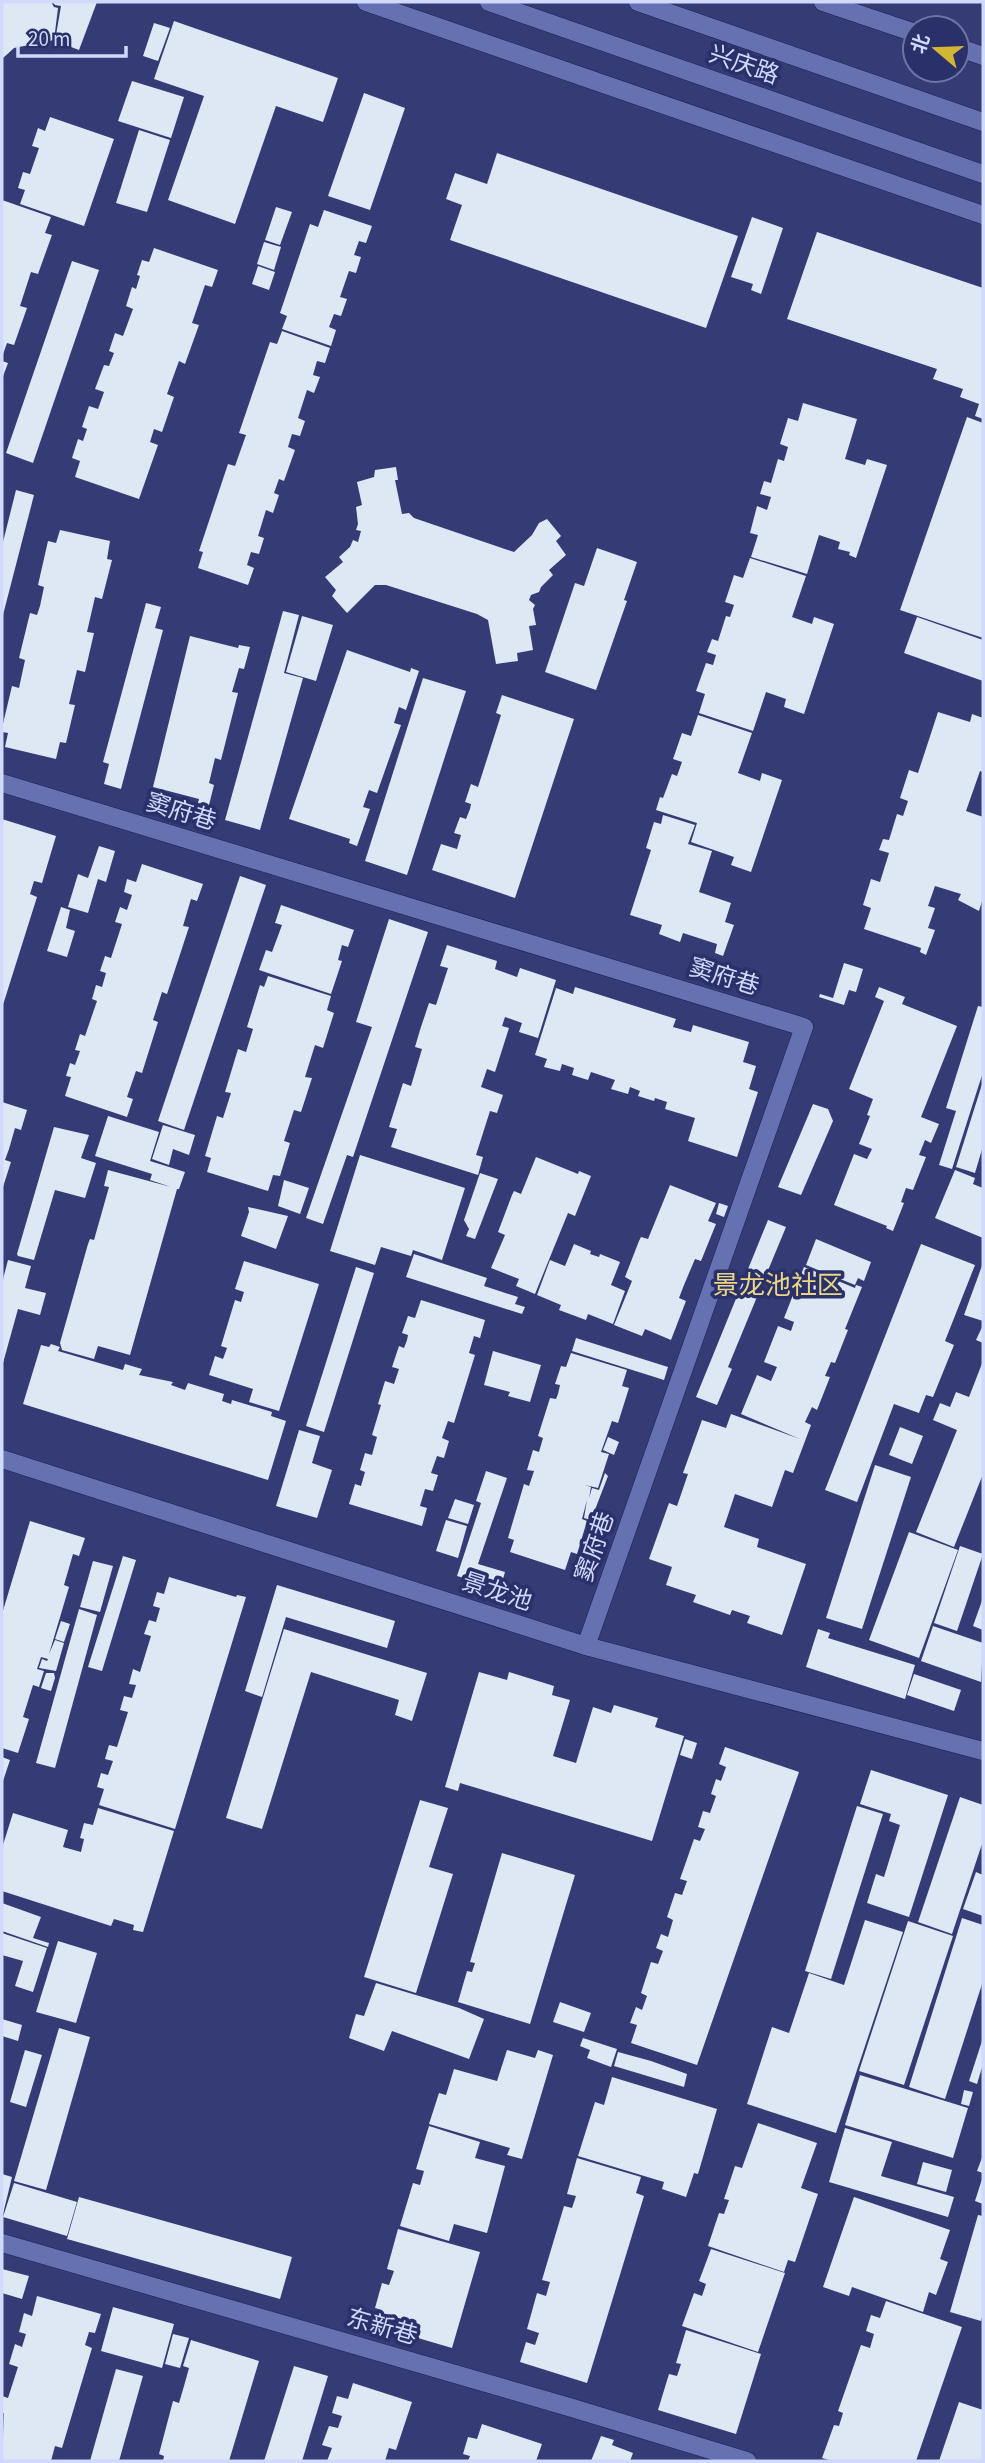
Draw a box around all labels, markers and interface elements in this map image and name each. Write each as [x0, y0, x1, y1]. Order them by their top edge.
scale bar [18, 14, 126, 58]
north arrow [901, 14, 971, 84]
text: 20 m [28, 24, 70, 54]
text: 北 [905, 31, 937, 57]
street label: 兴庆路 [704, 37, 784, 93]
street label: 窦府巷 [141, 785, 221, 839]
street label: 窦府巷 [684, 950, 764, 1004]
district label: 景龙池社区 [713, 1267, 843, 1304]
street label: 窦府巷 [567, 1507, 623, 1587]
street label: 景龙池 [457, 1564, 537, 1620]
street label: 东新巷 [343, 2300, 421, 2354]

